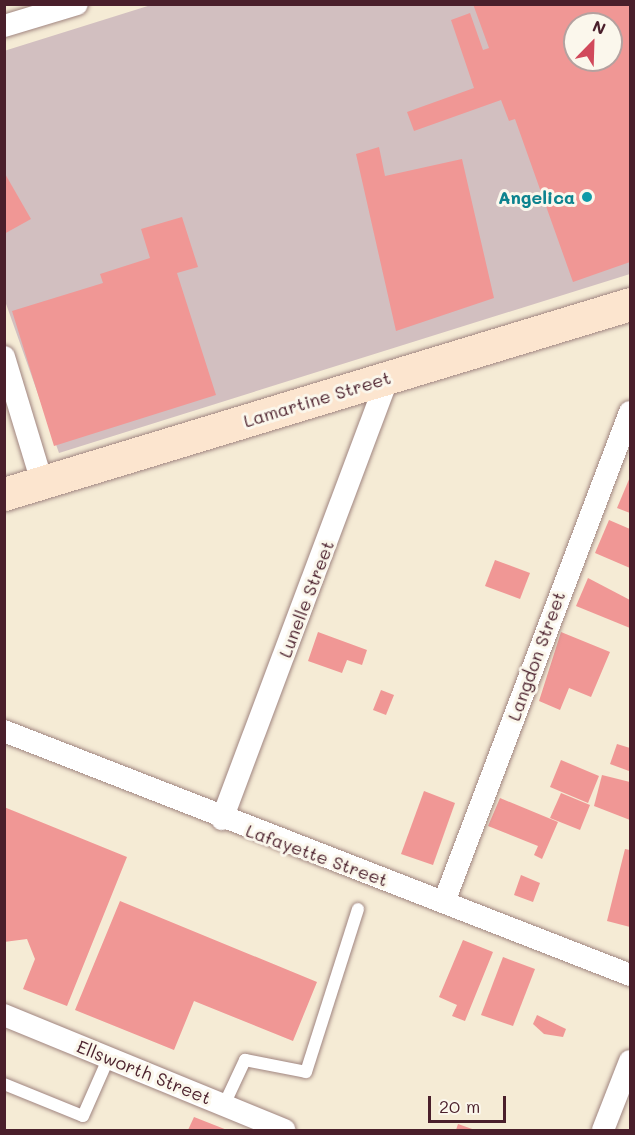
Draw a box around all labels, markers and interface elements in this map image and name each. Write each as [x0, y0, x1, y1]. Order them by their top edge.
north arrow [563, 12, 623, 72]
text: N [590, 15, 609, 39]
place label: Angelica [498, 186, 575, 208]
marker: Angelica [580, 190, 594, 204]
street label: Lamartine Street [241, 366, 393, 432]
street label: Lunelle Street [274, 537, 338, 661]
street label: Langdon Street [503, 588, 569, 724]
street label: Lafayette Street [243, 819, 391, 891]
street label: Ellsworth Street [74, 1035, 214, 1109]
scale bar [431, 1084, 509, 1122]
text: 20 m [439, 1094, 480, 1118]

